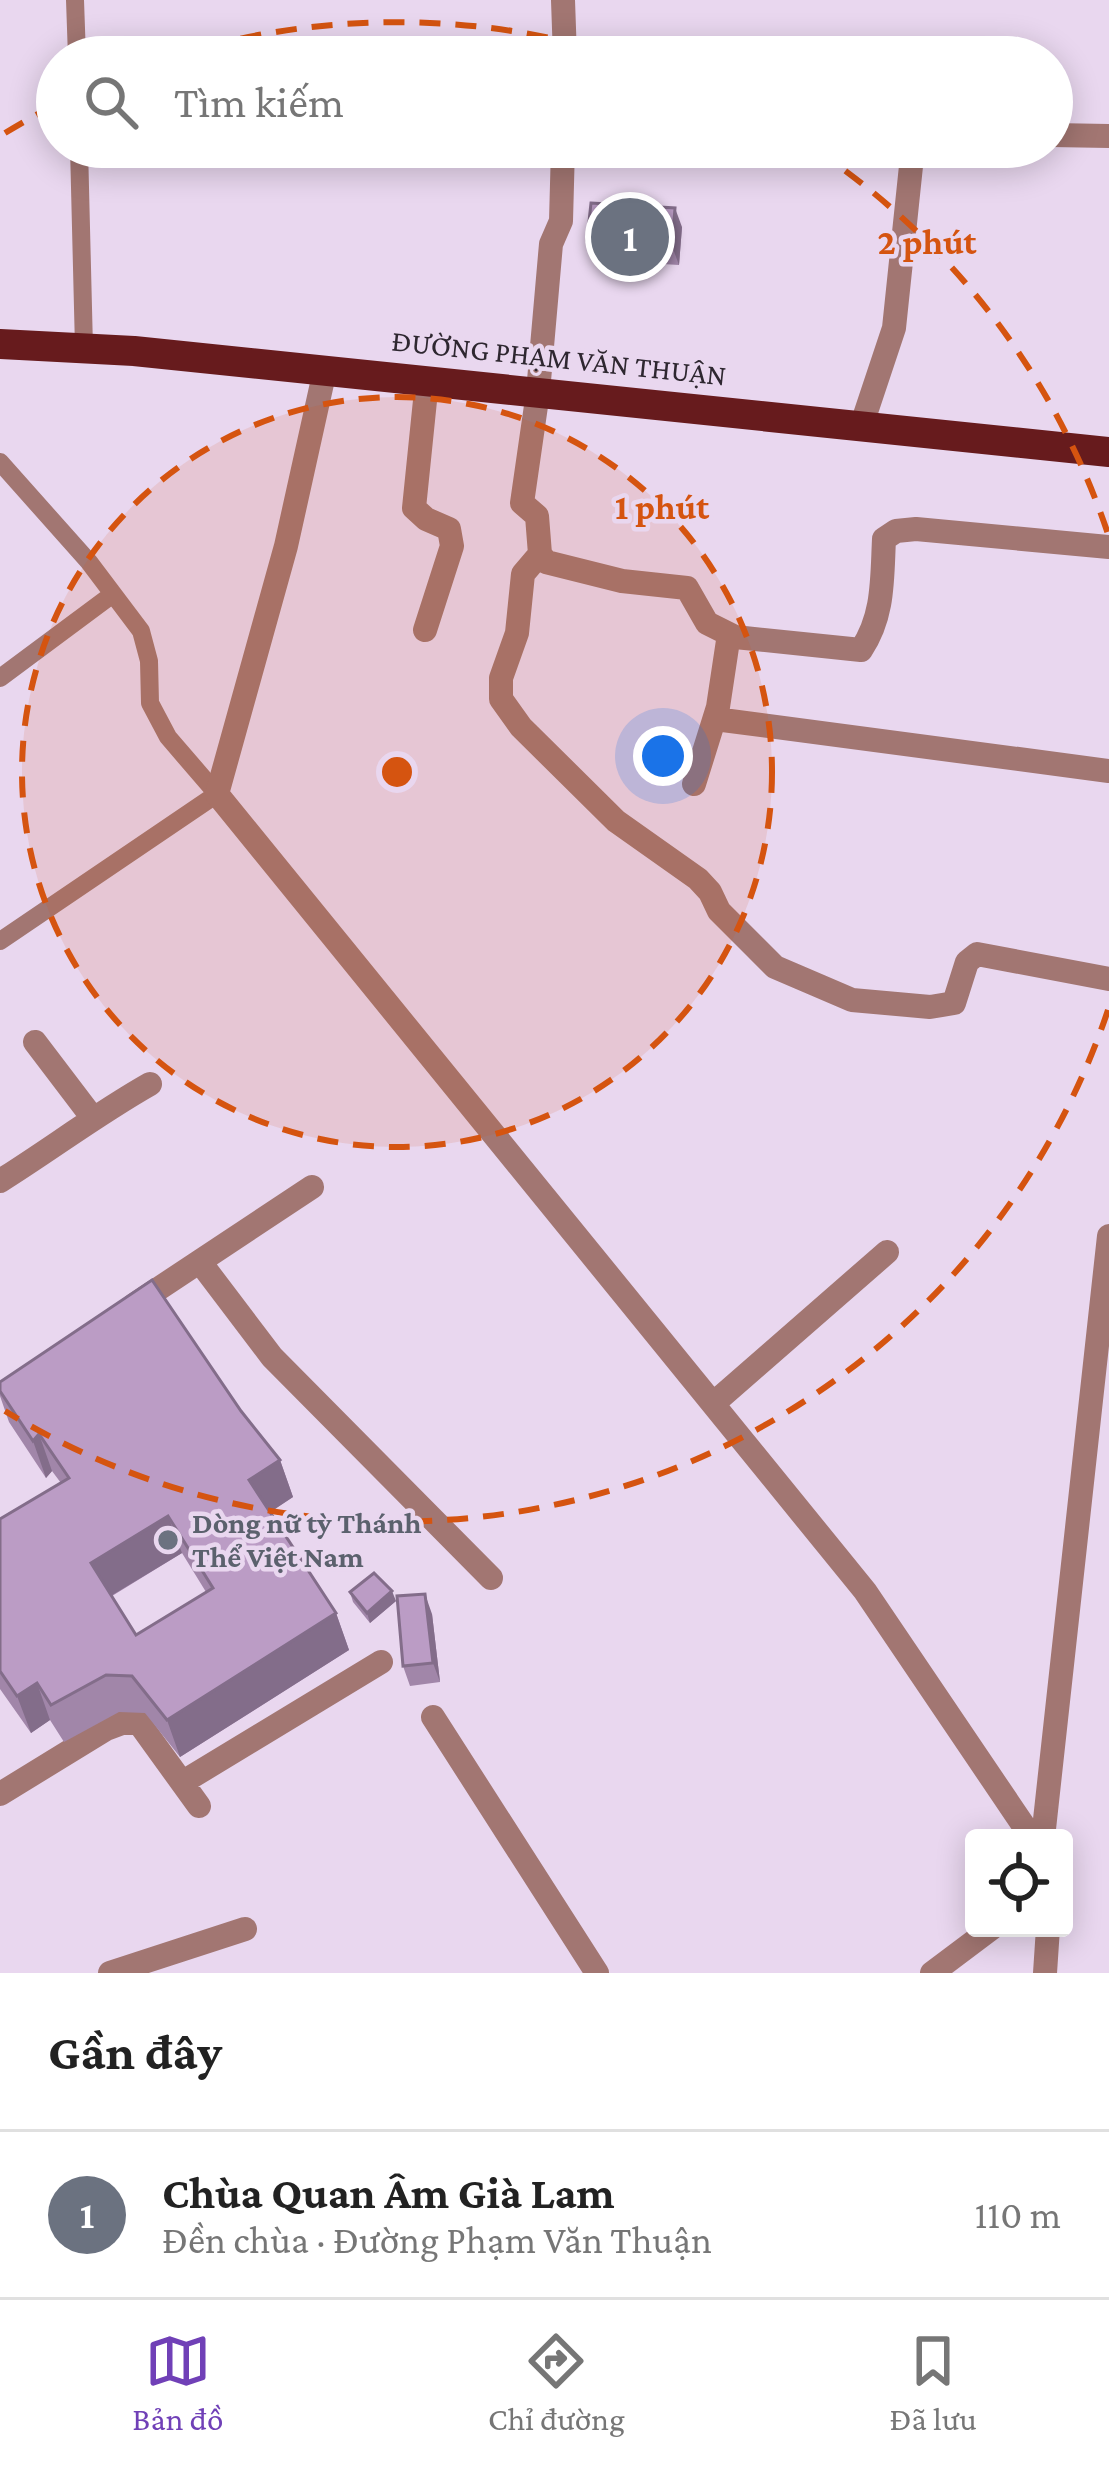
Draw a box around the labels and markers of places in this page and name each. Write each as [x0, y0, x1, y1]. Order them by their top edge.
pin: 1 [591, 192, 669, 282]
centre of rings [376, 751, 418, 793]
place label: Dòng nữ tỳ Thánh Thể Việt Nam [192, 1506, 422, 1573]
marker: Dòng nữ tỳ Thánh Thể Việt Nam [155, 1527, 181, 1553]

